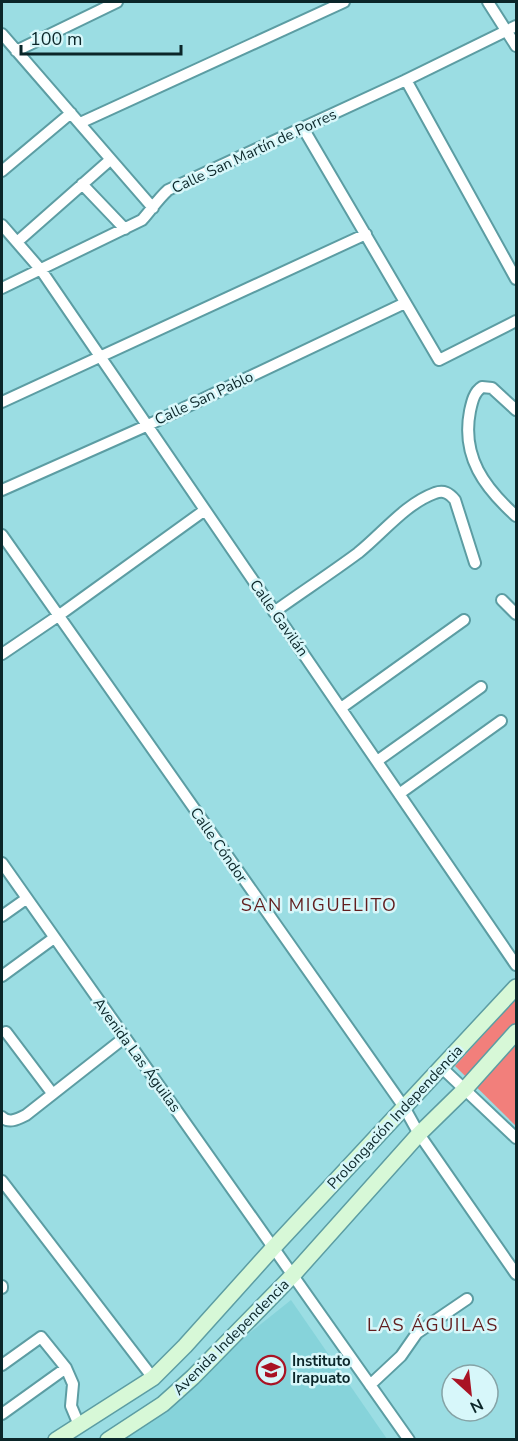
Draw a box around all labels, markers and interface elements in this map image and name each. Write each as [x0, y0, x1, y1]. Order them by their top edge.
scale bar [21, 18, 182, 56]
text: 100 m [30, 27, 82, 51]
street label: Calle San Martín de Porres [168, 104, 340, 198]
street label: Calle San Pablo [151, 366, 257, 430]
street label: Calle Gavilán [245, 576, 313, 660]
street label: Calle Cóndor [186, 803, 253, 887]
district label: SAN MIGUELITO [241, 893, 397, 917]
street label: Avenida Las Águilas [89, 994, 185, 1116]
street label: Prolongación Independencia [323, 1041, 467, 1193]
street label: Avenida Independencia [169, 1275, 293, 1399]
district label: LAS ÁGUILAS [367, 1313, 499, 1337]
place label: Instituto Irapuato [292, 1351, 351, 1388]
school or university icon: Instituto Irapuato [255, 1354, 287, 1386]
north arrow [440, 1363, 500, 1423]
text: N [466, 1393, 487, 1418]

